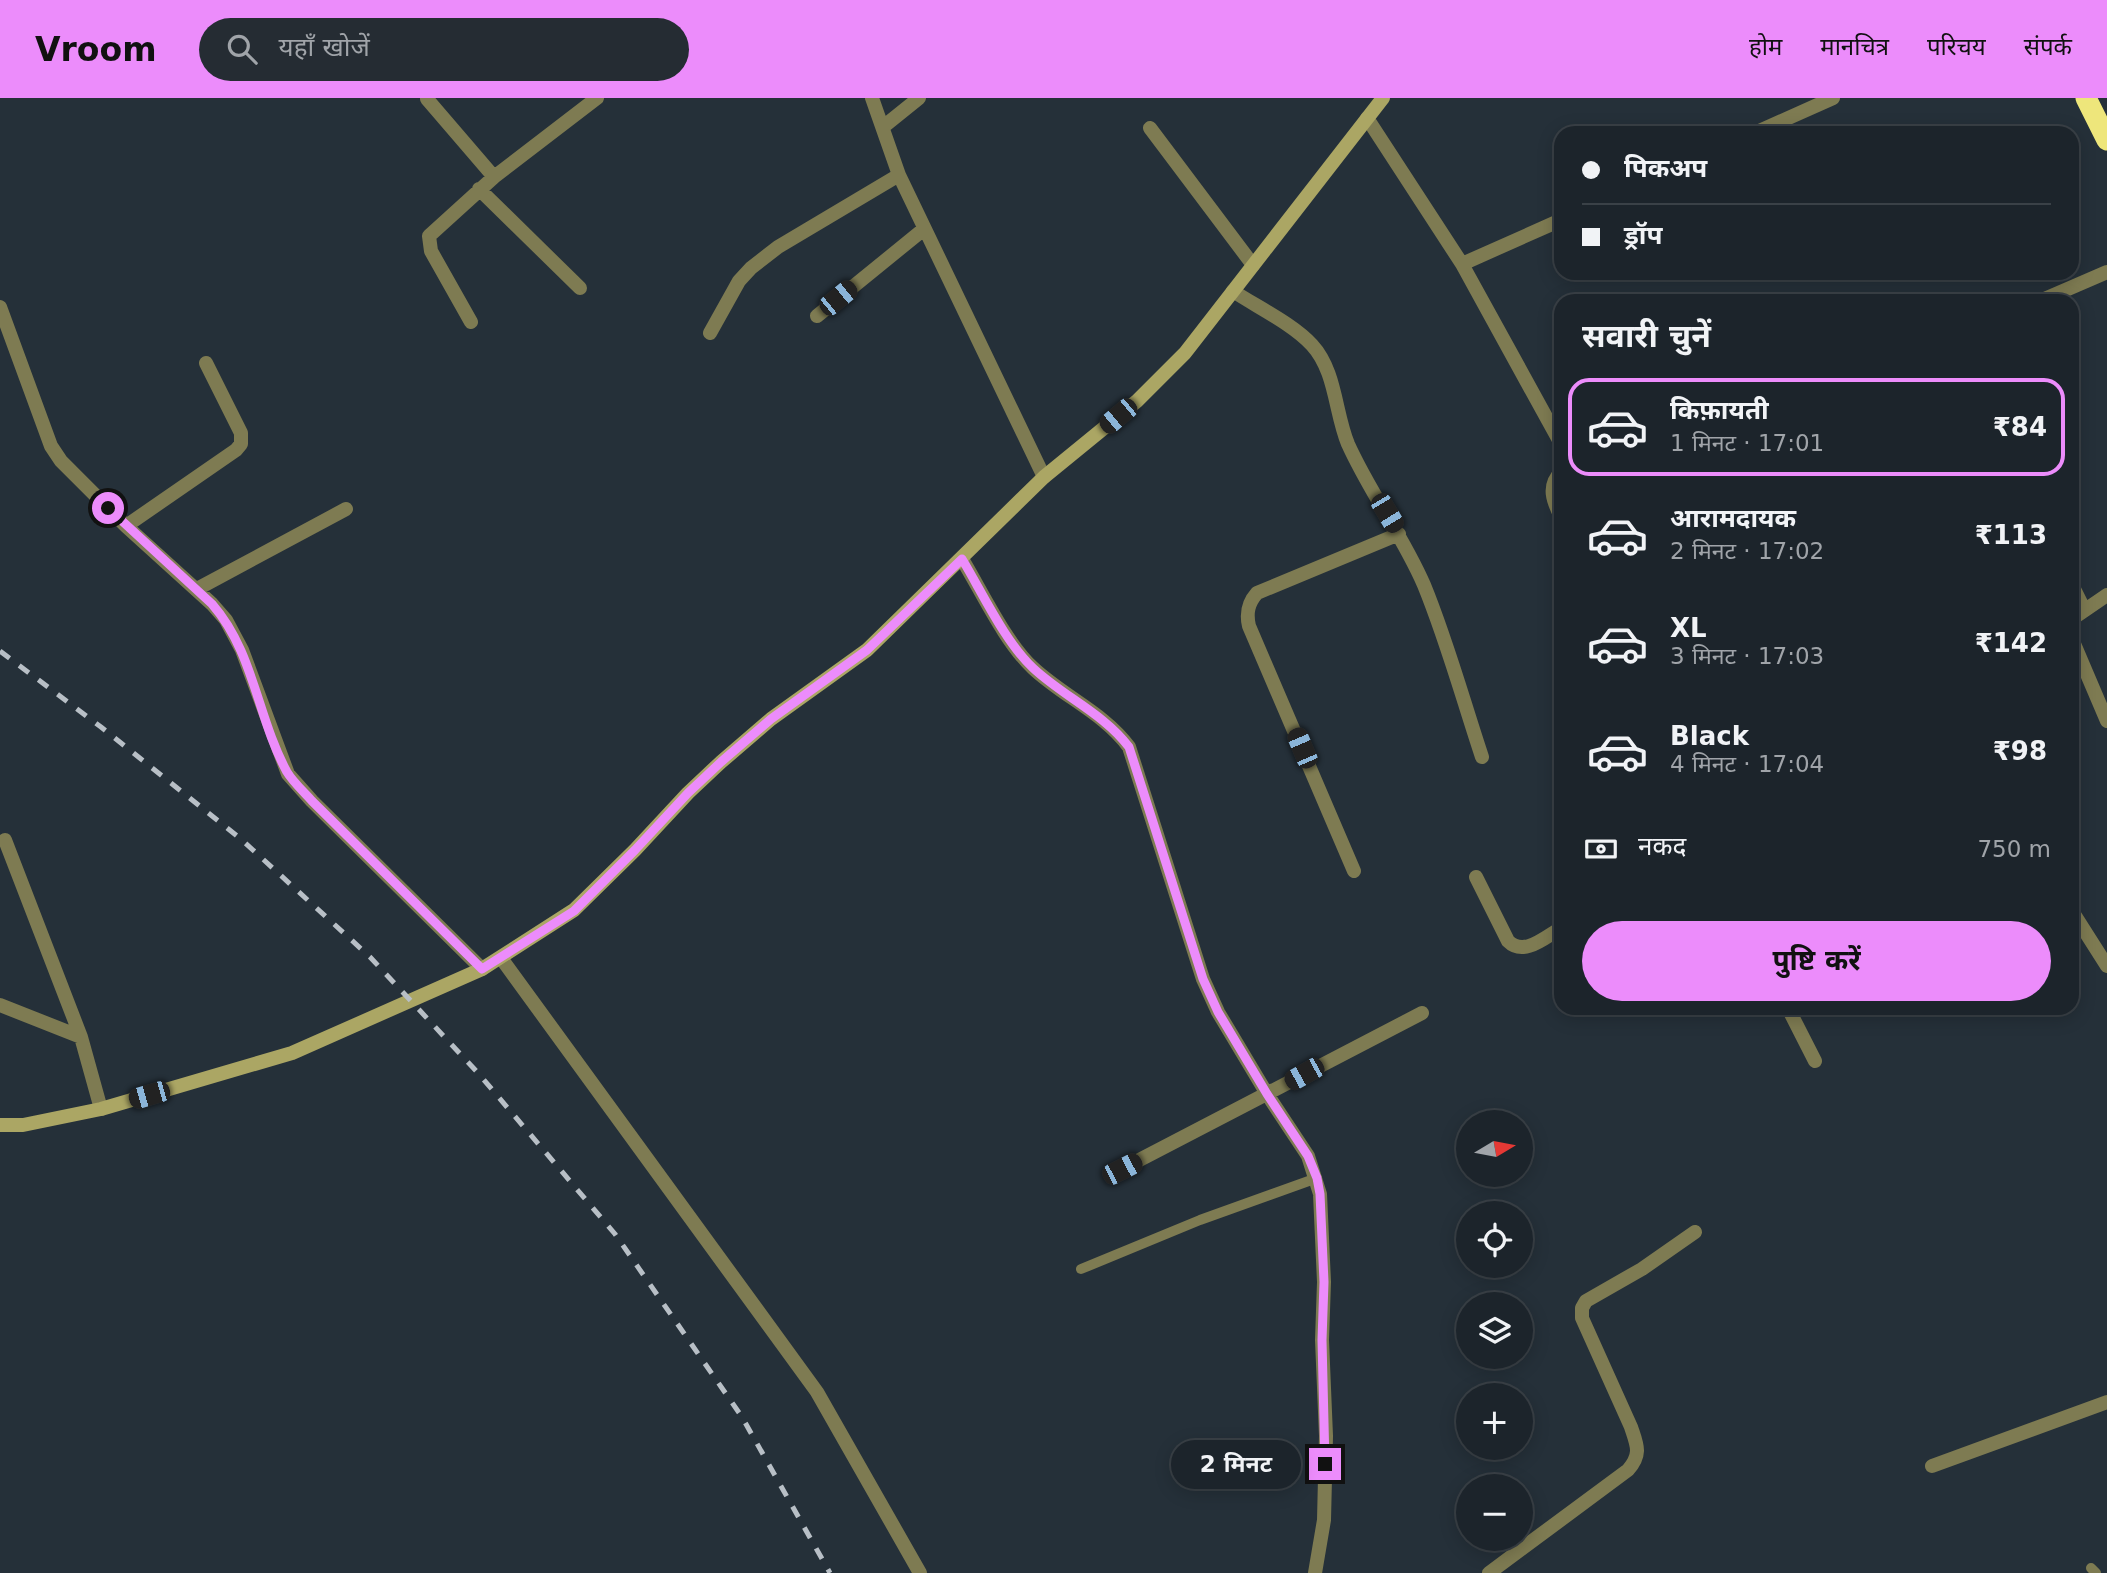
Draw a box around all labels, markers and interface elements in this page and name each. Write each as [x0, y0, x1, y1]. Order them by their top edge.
search box [199, 18, 689, 81]
text: Vroom [35, 30, 157, 69]
icon: search [223, 30, 261, 68]
text: यहाँ खोजें [279, 32, 370, 62]
text: होम [1749, 33, 1782, 61]
text: मानचित्र [1820, 33, 1889, 61]
text: परिचय [1927, 33, 1986, 61]
text: संपर्क [2024, 33, 2072, 61]
text: पिकअप [1624, 153, 1707, 183]
text: ड्रॉप [1624, 220, 1662, 250]
car [816, 277, 861, 319]
text: सवारी चुनें [1582, 317, 1711, 355]
car [1096, 394, 1141, 438]
text: किफ़ायती [1670, 395, 1769, 425]
icon: car [1586, 396, 1649, 459]
text: ₹84 [1993, 412, 2047, 442]
text: 1 मिनट · 17:01 [1670, 430, 1824, 456]
car [1368, 490, 1407, 536]
route start [92, 492, 124, 524]
text: आरामदायक [1670, 503, 1796, 533]
icon: car [1586, 504, 1649, 567]
text: ₹113 [1975, 520, 2047, 550]
text: 2 मिनट · 17:02 [1670, 538, 1824, 564]
icon: car [1586, 612, 1649, 675]
text: XL [1670, 613, 1707, 643]
text: ₹142 [1975, 628, 2047, 658]
text: 3 मिनट · 17:03 [1670, 643, 1824, 669]
icon: car [1586, 720, 1649, 783]
text: Black [1670, 721, 1749, 751]
car [1285, 725, 1320, 771]
text: ₹98 [1993, 736, 2047, 766]
text: 4 मिनट · 17:04 [1670, 751, 1824, 777]
icon: cash [1582, 830, 1620, 868]
text: नकद [1638, 831, 1686, 861]
text: 750 m [1977, 836, 2051, 862]
button: पुष्टि करें [1582, 921, 2051, 1001]
car [1281, 1055, 1328, 1093]
car [126, 1079, 173, 1111]
north arrow [1456, 1110, 1533, 1186]
map controls [1456, 1110, 1533, 1551]
car [1099, 1150, 1146, 1188]
button: locate [1456, 1201, 1533, 1278]
button: layers [1456, 1292, 1533, 1369]
button: + [1456, 1383, 1533, 1460]
callout: 2 मिनट [1171, 1440, 1300, 1488]
route end [1309, 1448, 1341, 1480]
text: 2 मिनट [1200, 1451, 1272, 1477]
button: − [1456, 1474, 1533, 1551]

